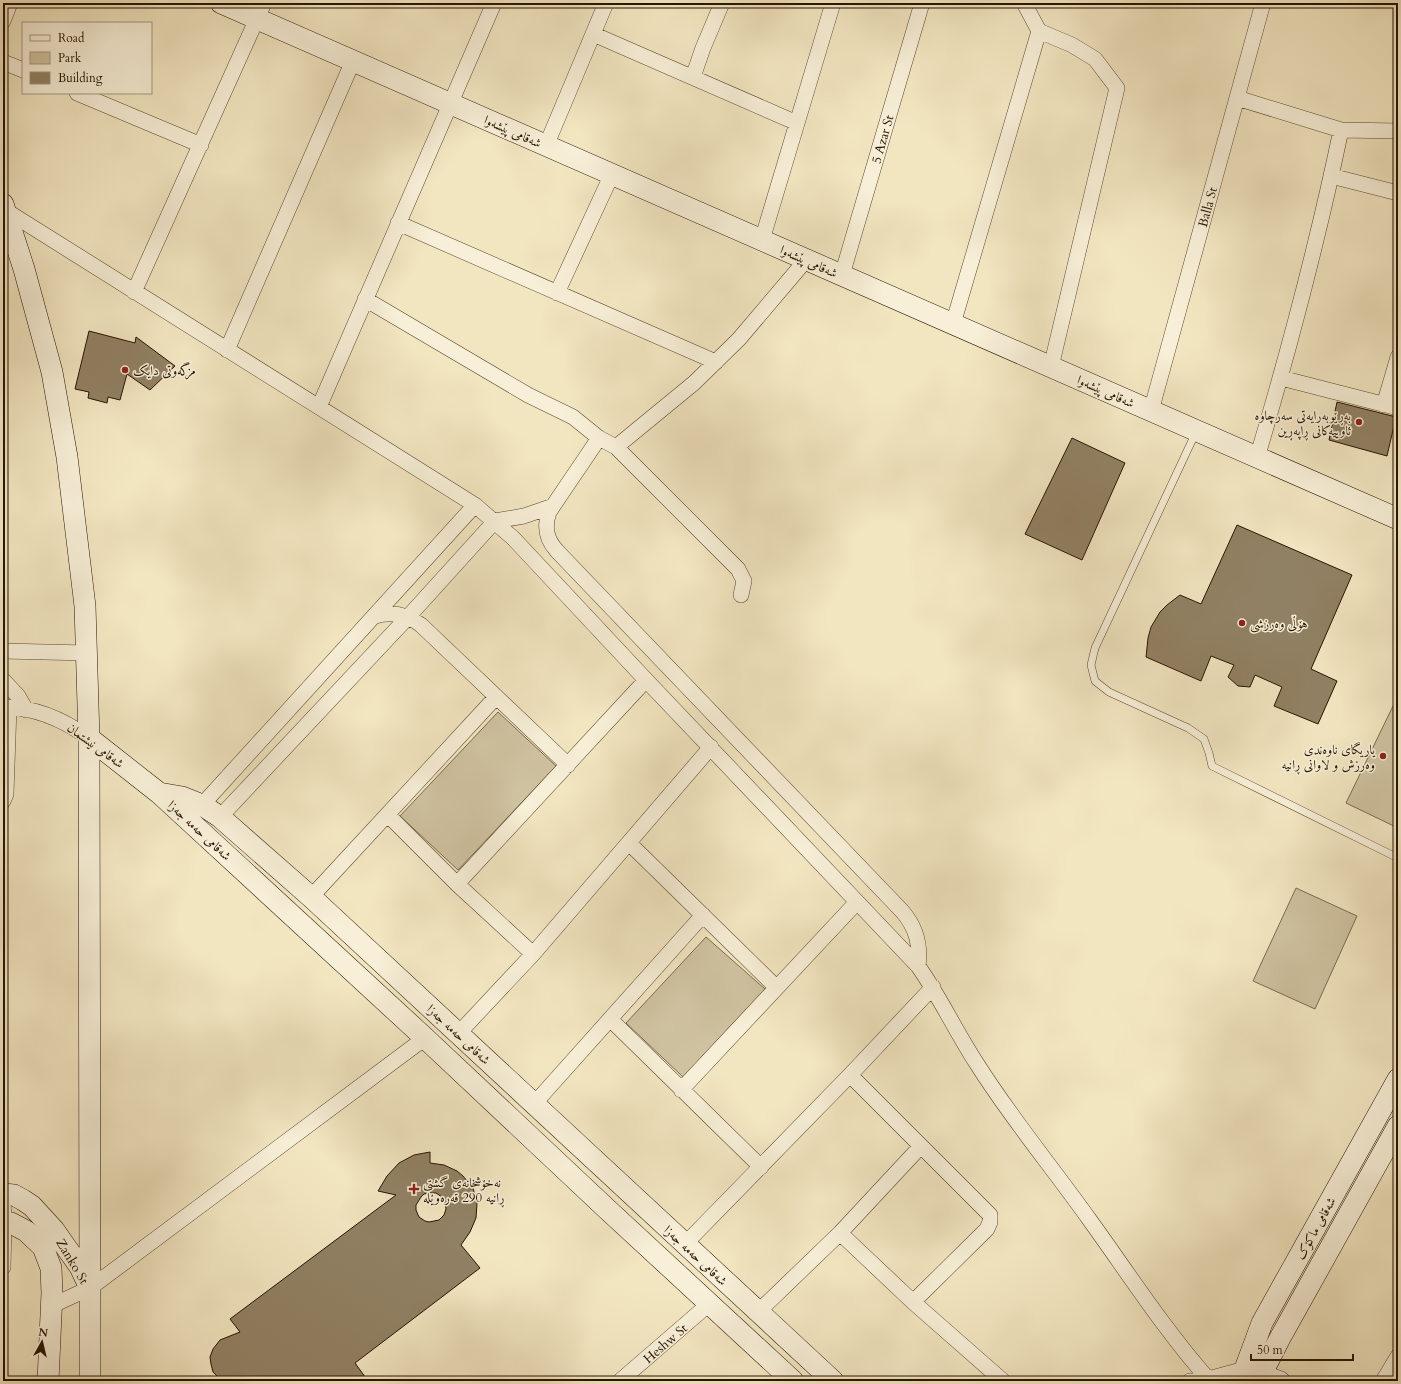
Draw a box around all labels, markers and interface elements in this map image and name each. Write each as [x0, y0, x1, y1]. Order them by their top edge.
legend [22, 22, 152, 94]
text: Road [58, 30, 85, 46]
text: Park [58, 50, 82, 66]
text: Building [58, 70, 103, 86]
street label: شەقامی پێشەوا [481, 111, 544, 153]
street label: 5 Azar St [867, 113, 898, 166]
street label: Balla St [1194, 185, 1222, 229]
street label: شەقامی پێشەوا [777, 241, 840, 283]
place label: مزگەوتی دایک [133, 361, 196, 380]
marker: مزگەوتی دایک [120, 365, 130, 375]
street label: شەقامی پێشەوا [1074, 371, 1137, 413]
place label: بەڕێوبەرایەتی سەرچاوە ئاوییەکانی ڕاپەڕین [1255, 407, 1352, 441]
marker: بەڕێوبەرایەتی سەرچاوە ئاوییەکانی ڕاپەڕین [1354, 417, 1364, 427]
place label: هۆڵی وەرزشی [1250, 615, 1308, 633]
marker: هۆڵی وەرزشی [1237, 618, 1247, 628]
street label: شەقامی نیشتمان [63, 719, 127, 773]
place label: یاریگای ناوەندی وەرزش و لاوانی ڕانیە [1281, 741, 1377, 775]
marker: یاریگای ناوەندی وەرزش و لاوانی ڕانیە [1378, 751, 1388, 761]
street label: شەقامی حەمە جەزا [164, 797, 235, 865]
street label: شەقامی حەمە جەزا [423, 1001, 494, 1069]
place label: نەخۆشخانەی گشتی ڕانیە 290 قەرەوێلە [423, 1174, 504, 1208]
marker: نەخۆشخانەی گشتی ڕانیە 290 قەرەوێلە [408, 1183, 420, 1195]
street label: شەقامی ماکۆک [1291, 1194, 1340, 1263]
street label: شەقامی حەمە جەزا [660, 1222, 731, 1290]
street label: Zanko St [51, 1235, 93, 1288]
street label: Heshw St [640, 1320, 691, 1368]
north arrow [22, 1322, 62, 1362]
text: N [38, 1325, 50, 1341]
scale bar [1251, 1336, 1353, 1362]
text: 50 m [1257, 1342, 1284, 1358]

